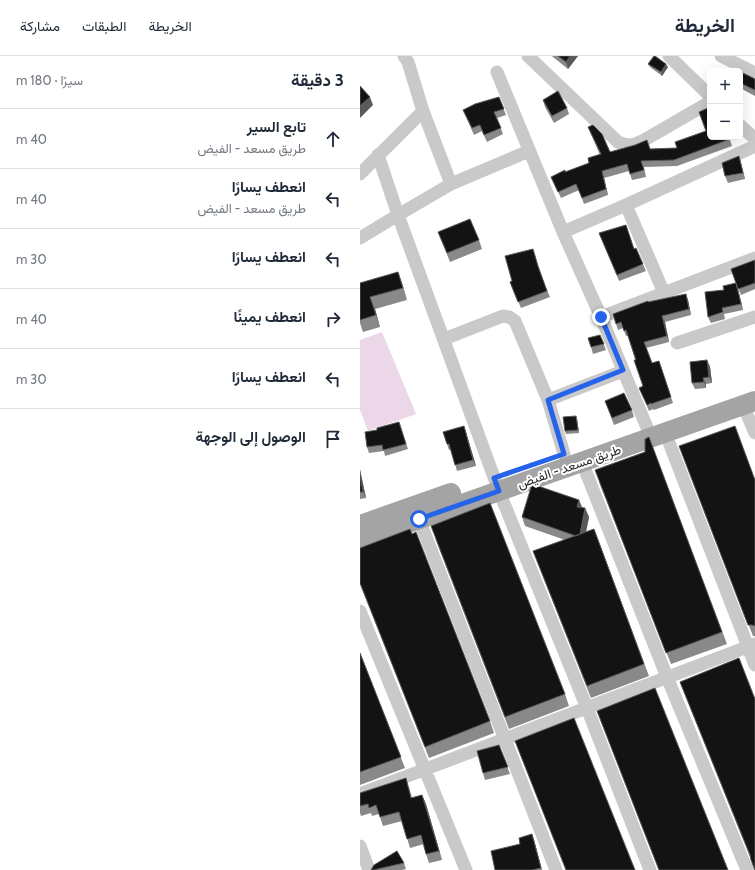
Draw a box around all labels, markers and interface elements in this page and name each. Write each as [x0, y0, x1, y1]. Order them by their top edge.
text: الخريطة [675, 14, 735, 37]
text: مشاركة [20, 17, 60, 35]
text: الطبقات [82, 17, 126, 35]
text: الخريطة [148, 17, 192, 35]
map controls [707, 68, 743, 140]
button: + [707, 68, 743, 104]
text: 3 دقيقة [291, 70, 344, 90]
text: سيرًا · 180 m [16, 72, 83, 88]
button: − [707, 104, 743, 140]
text: تابع السير [247, 118, 306, 136]
icon: ahead [322, 128, 344, 150]
text: 40 m [16, 131, 47, 147]
text: طريق مسعد - الفيض [197, 140, 306, 156]
text: انعطف يسارًا [232, 178, 306, 196]
icon: left [322, 188, 344, 210]
text: 40 m [16, 191, 47, 207]
text: طريق مسعد - الفيض [197, 200, 306, 216]
text: انعطف يسارًا [232, 248, 306, 266]
icon: left [322, 248, 344, 270]
text: 30 m [16, 251, 46, 267]
text: انعطف يمينًا [233, 308, 306, 326]
icon: right [322, 308, 344, 330]
route end [592, 308, 610, 326]
text: 40 m [16, 311, 47, 327]
text: انعطف يسارًا [232, 368, 306, 386]
icon: left [322, 368, 344, 390]
text: 30 m [16, 371, 46, 387]
text: الوصول إلى الوجهة [196, 428, 306, 446]
icon: arrive [322, 428, 344, 450]
street label: طريق مسعد - الفيض [515, 441, 623, 492]
route start [410, 510, 428, 528]

